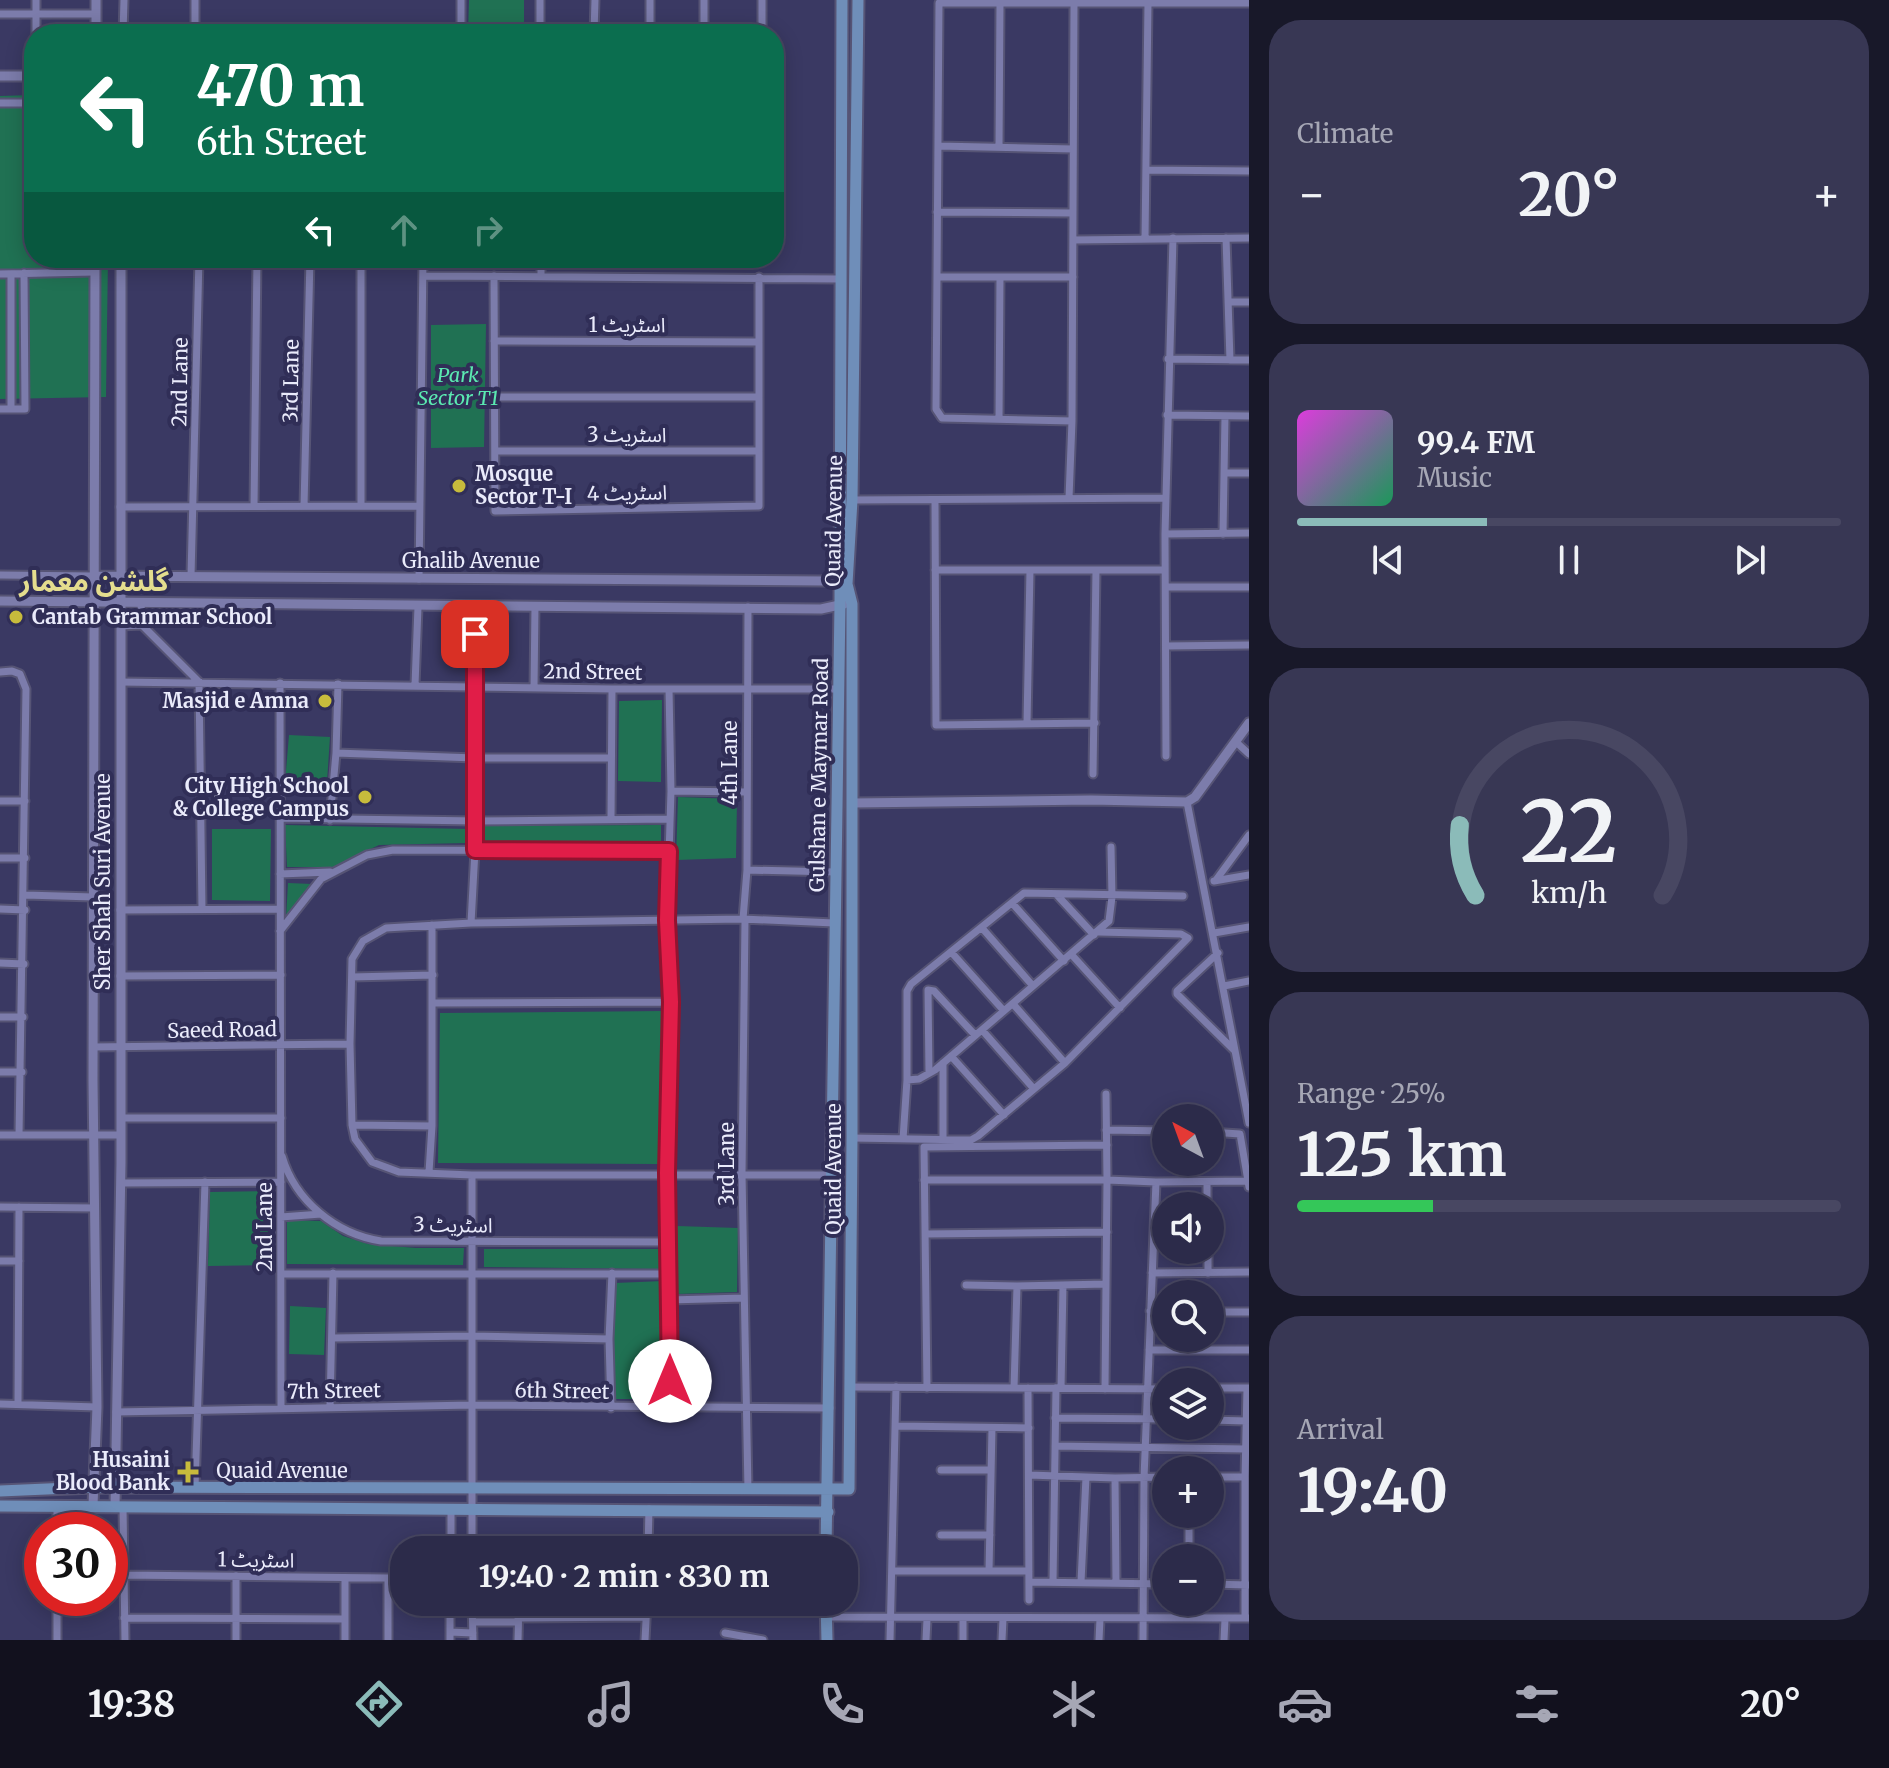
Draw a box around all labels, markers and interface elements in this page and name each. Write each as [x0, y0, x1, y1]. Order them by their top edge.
text: 470 m [196, 51, 364, 121]
icon: left [64, 56, 168, 160]
text: Climate [1297, 117, 1393, 150]
text: 6th Street [196, 120, 367, 165]
text: 20° [1518, 157, 1620, 232]
text: − [1297, 167, 1326, 222]
text: + [1812, 167, 1841, 222]
icon: left [298, 208, 342, 252]
icon: ahead [382, 208, 426, 252]
icon: right [466, 208, 510, 252]
street label: اسٹریٹ 1 [589, 312, 665, 337]
street label: 2nd Lane [166, 337, 193, 427]
street label: 3rd Lane [277, 339, 304, 423]
park label: Park Sector T1 [417, 362, 499, 410]
street label: اسٹریٹ 3 [587, 422, 667, 447]
text: 99.4 FM [1417, 423, 1535, 461]
street label: Quaid Avenue [820, 455, 847, 587]
place label: Mosque Sector T-I [475, 461, 572, 509]
text: Music [1417, 461, 1492, 494]
marker: Mosque Sector T-I [450, 477, 468, 495]
street label: اسٹریٹ 4 [587, 479, 667, 506]
icon: previous [1366, 538, 1410, 582]
icon: pause [1547, 538, 1591, 582]
icon: next [1728, 538, 1772, 582]
street label: Ghalib Avenue [402, 548, 540, 573]
district label: گلشن معمار [18, 563, 169, 599]
pin [441, 600, 509, 668]
place label: Cantab Grammar School [32, 604, 273, 629]
marker: Cantab Grammar School [7, 608, 25, 626]
icon: arrive [453, 612, 497, 656]
street label: 2nd Street [543, 658, 643, 685]
street label: Gulshan e Maymar Road [804, 658, 833, 892]
place label: Masjid e Amna [163, 688, 309, 713]
marker: Masjid e Amna [316, 692, 334, 710]
street label: 4th Lane [717, 720, 742, 806]
street label: Sher Shah Suri Avenue [90, 773, 115, 991]
place label: City High School & College Campus [173, 773, 349, 821]
text: 22 [1521, 780, 1617, 885]
marker: City High School & College Campus [356, 788, 374, 806]
text: km/h [1531, 875, 1607, 911]
street label: Saeed Road [167, 1016, 277, 1043]
text: Range · 25% [1297, 1077, 1446, 1110]
street label: Quaid Avenue [821, 1103, 846, 1235]
north arrow [1152, 1104, 1224, 1176]
map controls [1152, 1104, 1224, 1616]
text: 125 km [1297, 1117, 1507, 1192]
street label: 3rd Lane [714, 1122, 739, 1206]
street label: 2nd Lane [252, 1182, 277, 1272]
button: sound [1152, 1192, 1224, 1264]
street label: اسٹریٹ 3 [413, 1211, 493, 1238]
button: search [1152, 1280, 1224, 1352]
position arrow [628, 1339, 712, 1423]
button: layers [1152, 1368, 1224, 1440]
street label: 7th Street [287, 1377, 381, 1404]
street label: 6th Street [514, 1377, 610, 1404]
text: Arrival [1297, 1413, 1384, 1446]
place label: Husaini Blood Bank [56, 1447, 170, 1495]
text: 19:40 [1297, 1453, 1448, 1528]
button: + [1152, 1456, 1224, 1528]
street label: Quaid Avenue [216, 1458, 348, 1483]
marker: Husaini Blood Bank [177, 1461, 199, 1483]
speed limit sign: 30 [24, 1512, 128, 1616]
button: − [1152, 1544, 1224, 1616]
street label: اسٹریٹ 1 [217, 1546, 295, 1573]
text: 19:40 · 2 min · 830 m [478, 1557, 770, 1595]
icon: directions [351, 1676, 407, 1732]
icon: music [583, 1676, 639, 1732]
icon: phone [814, 1676, 870, 1732]
icon: climate [1046, 1676, 1102, 1732]
icon: car [1277, 1676, 1333, 1732]
icon: filters [1509, 1676, 1565, 1732]
text: 19:38 [88, 1682, 175, 1727]
text: 20° [1740, 1682, 1801, 1727]

